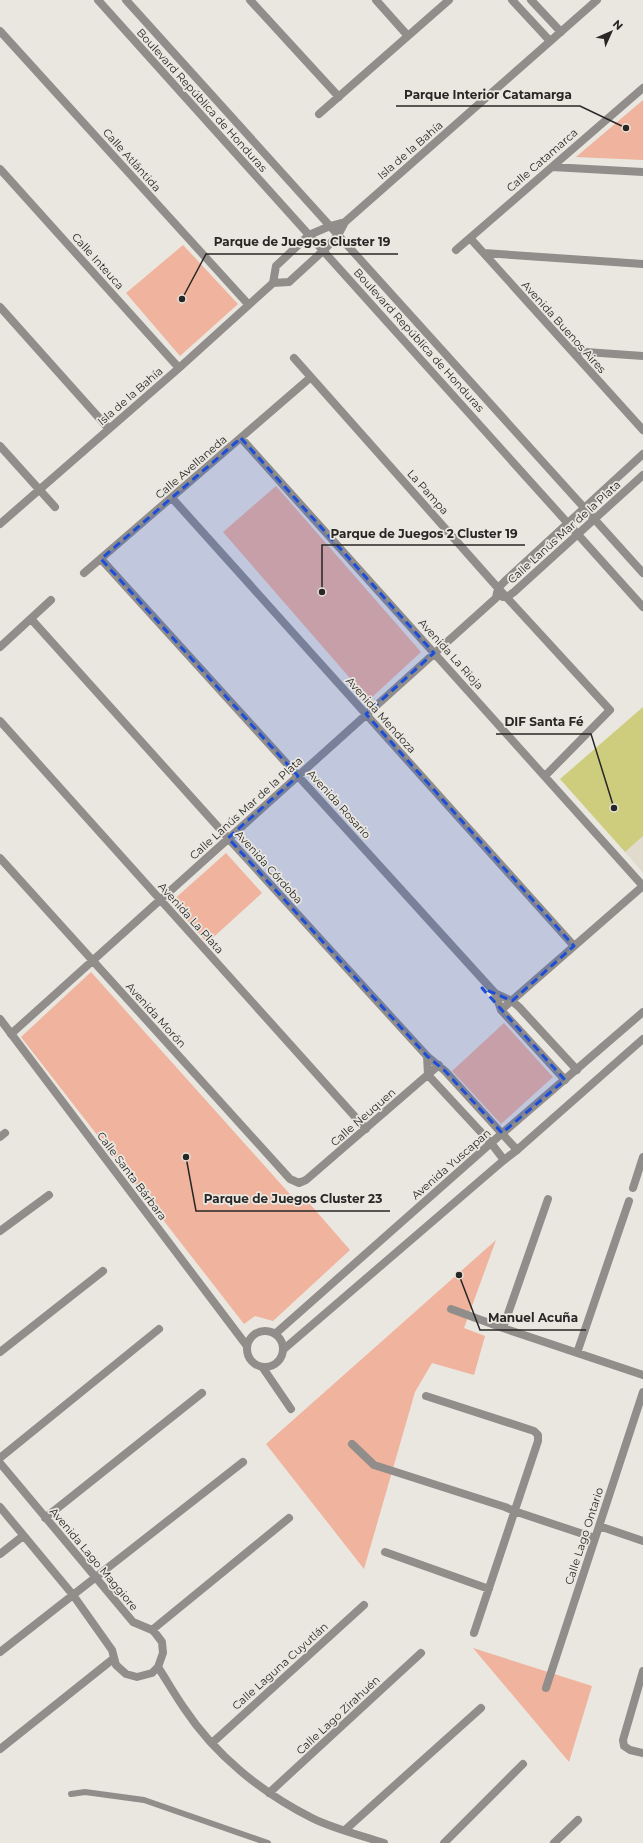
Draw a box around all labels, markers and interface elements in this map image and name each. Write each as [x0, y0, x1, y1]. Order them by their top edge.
north arrow [591, 12, 631, 52]
text: N [610, 17, 626, 33]
street label: Boulevard República de Honduras [134, 25, 271, 175]
callout: Parque Interior Catamarga [396, 82, 580, 106]
text: Parque Interior Catamarga [404, 87, 572, 102]
street label: Isla de la Bahía [374, 118, 446, 182]
street label: Calle Catamarca [504, 125, 580, 195]
street label: Calle Atlántida [100, 126, 164, 194]
street label: Calle Inteuca [69, 230, 127, 292]
callout: Parque de Juegos Cluster 19 [206, 230, 398, 254]
text: Parque de Juegos Cluster 19 [214, 234, 391, 249]
street label: Boulevard República de Honduras [351, 265, 488, 415]
street label: Avenida Buenos Aires [519, 278, 610, 376]
street label: Isla de la Bahía [94, 364, 166, 428]
street label: Calle Avellaneda [152, 432, 230, 502]
street label: La Pampa [404, 467, 452, 517]
street label: Calle Lanús Mar de la Plata [505, 477, 623, 587]
callout: Parque de Juegos 2 Cluster 19 [322, 521, 525, 545]
text: Parque de Juegos 2 Cluster 19 [330, 526, 518, 541]
street label: Avenida La Rioja [416, 616, 486, 692]
street label: Avenida Mendoza [343, 674, 419, 756]
callout: DIF Santa Fé [496, 710, 591, 734]
text: DIF Santa Fé [504, 714, 584, 729]
street label: Calle Lanús Mar de la Plata [187, 753, 305, 863]
street label: Avenida Rosario [304, 767, 374, 842]
street label: Avenida Córdoba [232, 827, 306, 907]
street label: Avenida La Plata [155, 879, 227, 957]
street label: Avenida Morón [123, 979, 189, 1051]
street label: Calle Neuquen [328, 1085, 398, 1149]
street label: Avenida Yuscapan [408, 1126, 494, 1202]
street label: Calle Santa Bárbara [94, 1129, 170, 1223]
callout: Parque de Juegos Cluster 23 [196, 1187, 390, 1211]
text: Parque de Juegos Cluster 23 [204, 1191, 382, 1206]
callout: Manuel Acuña [480, 1306, 586, 1330]
text: Manuel Acuña [488, 1310, 578, 1325]
street label: Calle Lago Ontario [562, 1485, 606, 1586]
street label: Avenida Lago Maggiore [47, 1505, 141, 1614]
street label: Calle Laguna Cuyutlán [229, 1619, 331, 1713]
street label: Calle Lago Zirahuén [293, 1673, 383, 1757]

